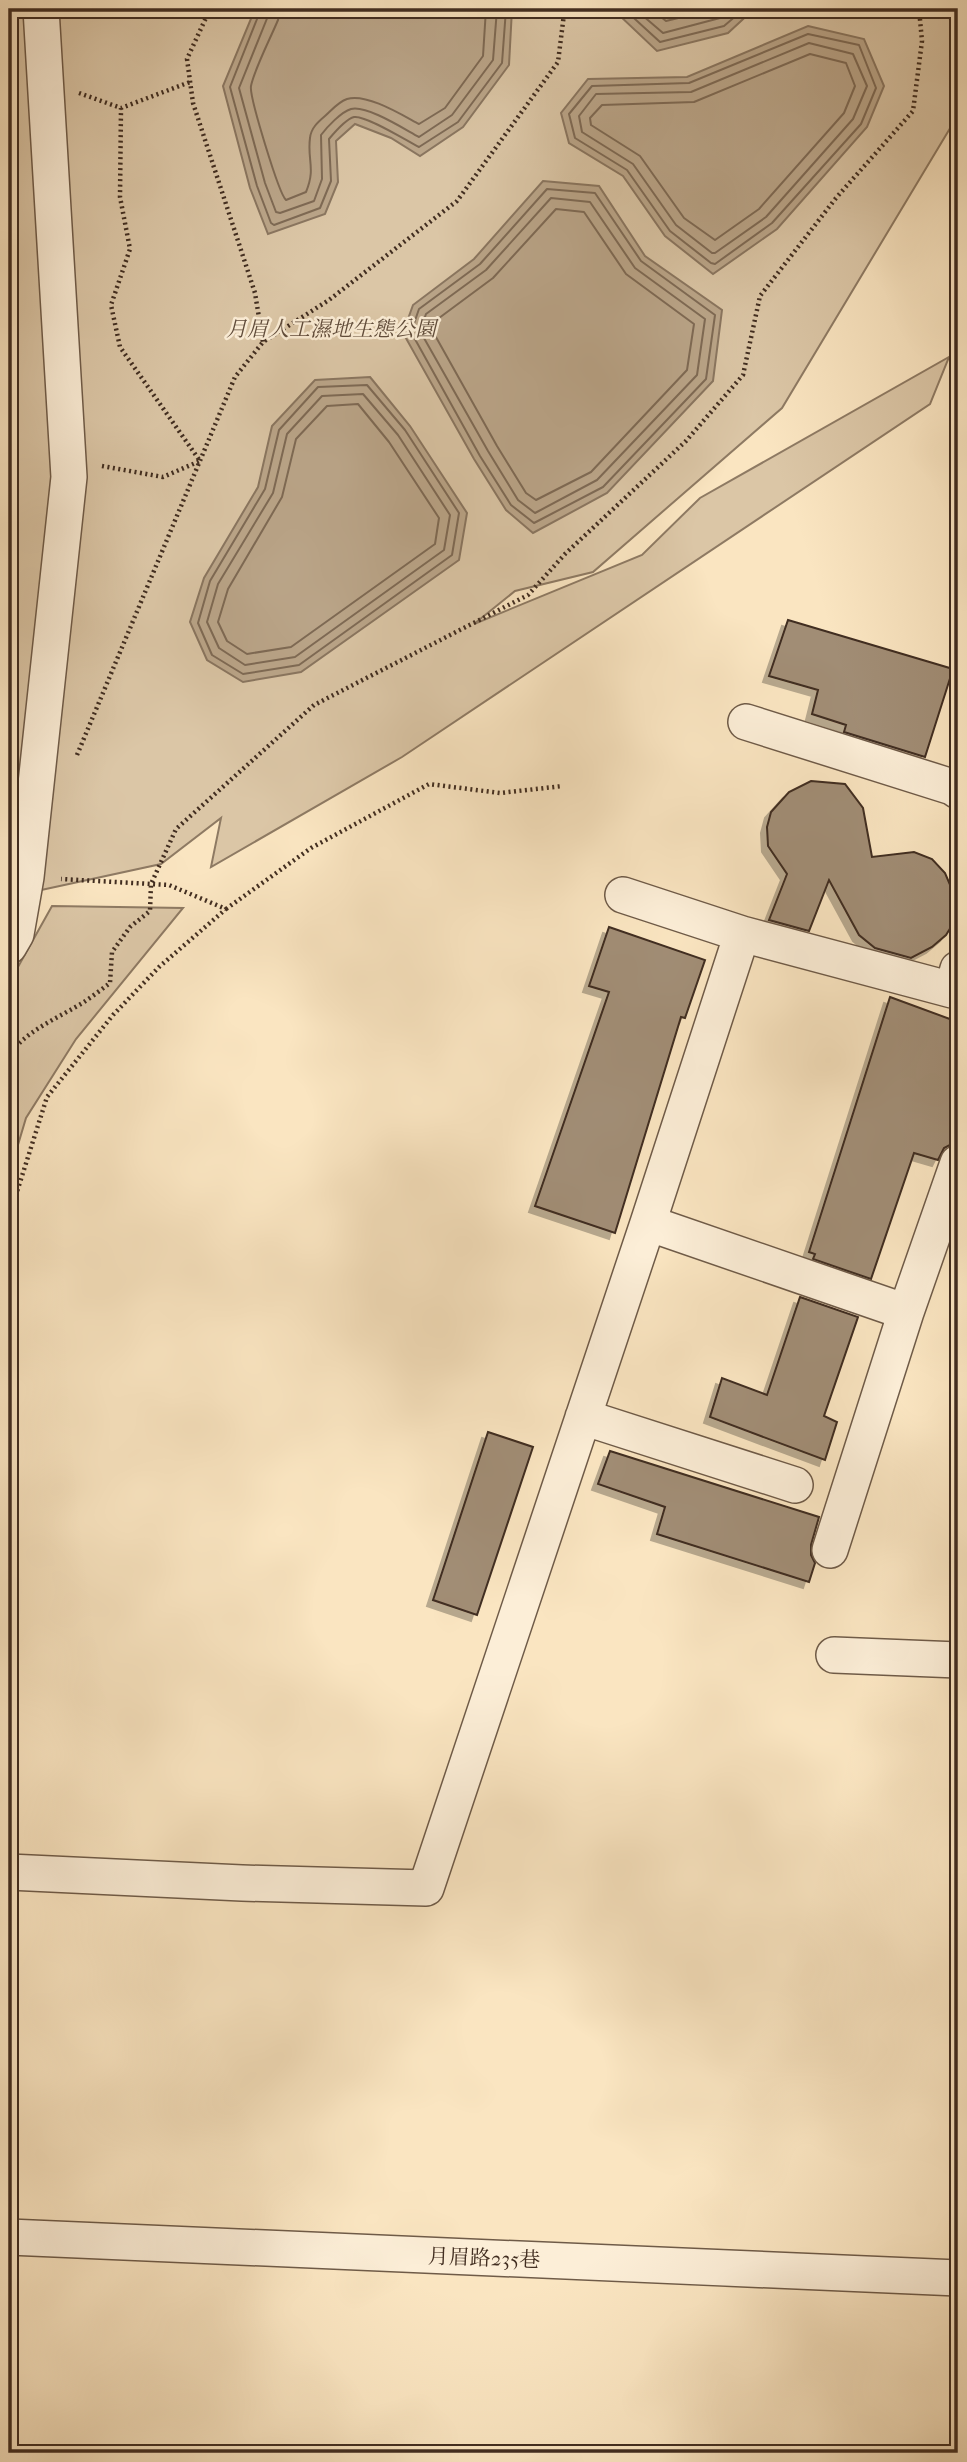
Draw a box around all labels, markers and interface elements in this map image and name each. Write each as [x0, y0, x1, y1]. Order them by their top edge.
park label: 月眉人工濕地生態公園 [226, 317, 439, 341]
street label: 月眉路235巷 [427, 2244, 541, 2272]

